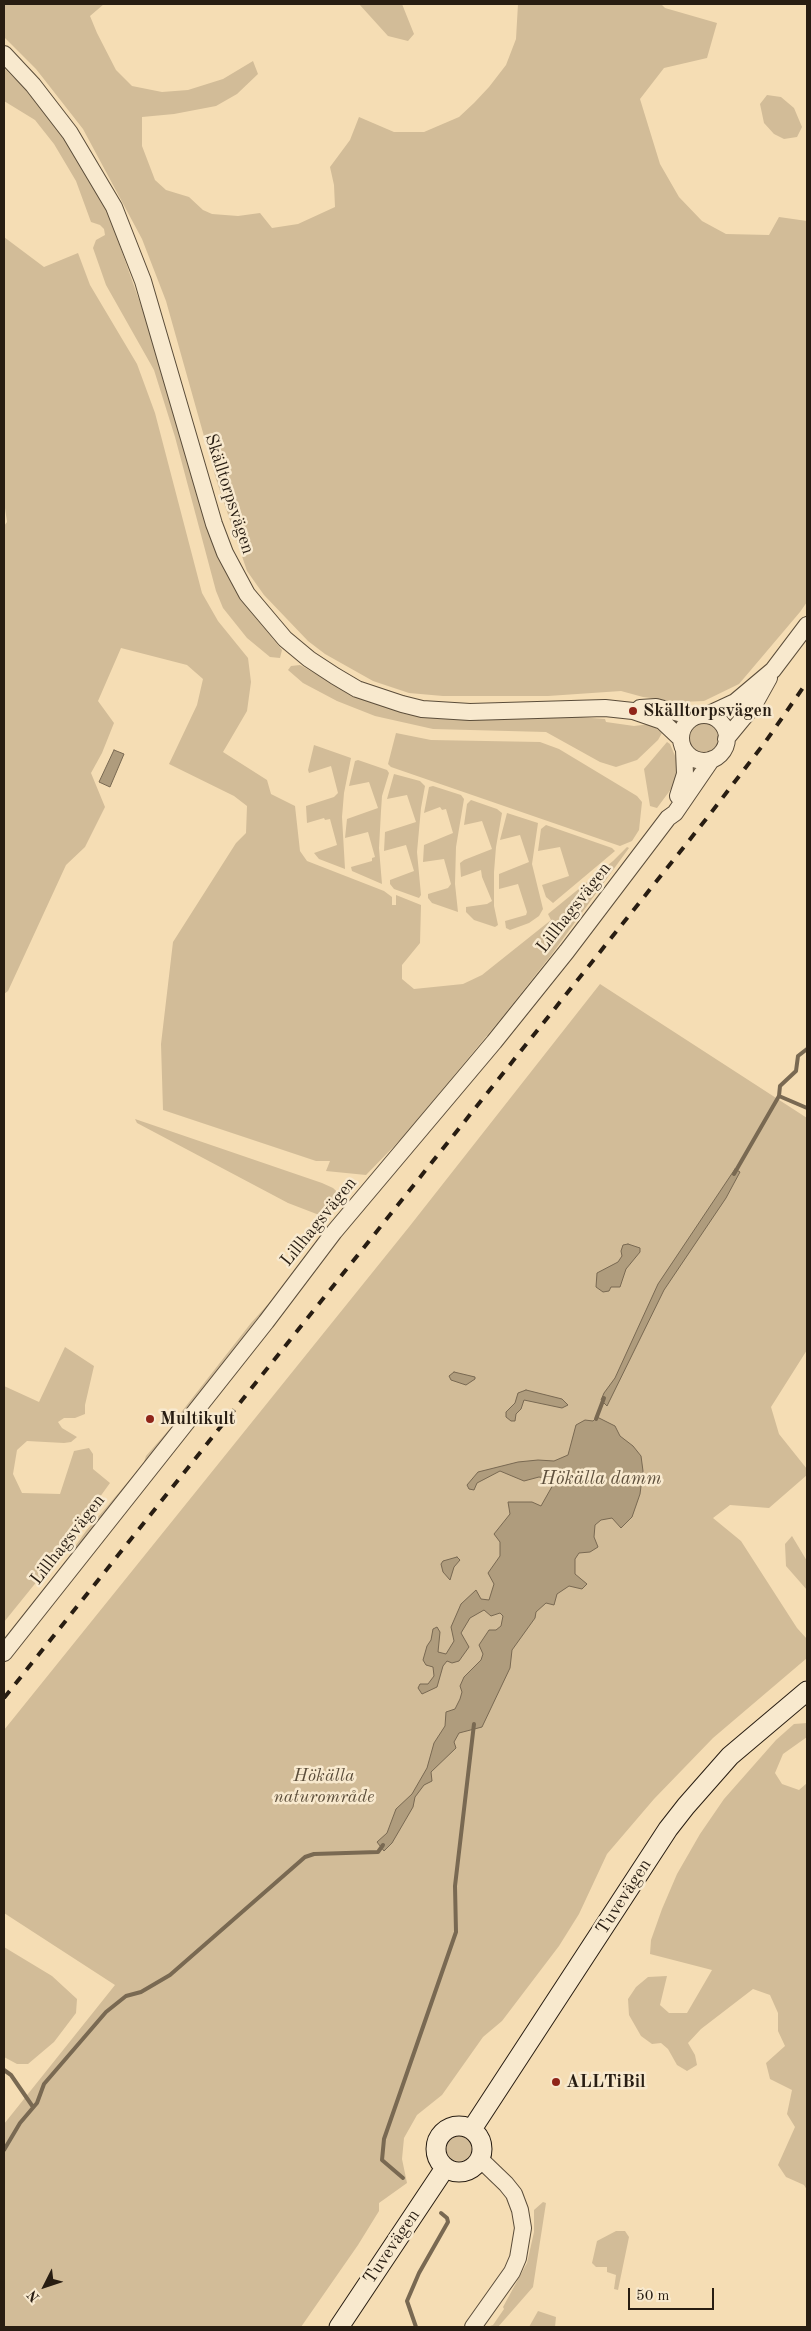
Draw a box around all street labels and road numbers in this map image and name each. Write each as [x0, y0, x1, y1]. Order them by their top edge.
street label: Skälltorpsvägen [199, 431, 259, 557]
street label: Lillhagsvägen [532, 858, 616, 958]
street label: Lillhagsvägen [276, 1173, 362, 1271]
street label: Lillhagsvägen [26, 1490, 110, 1590]
street label: Tuvevägen [592, 1855, 656, 1939]
street label: Tuvevägen [359, 2205, 425, 2289]

